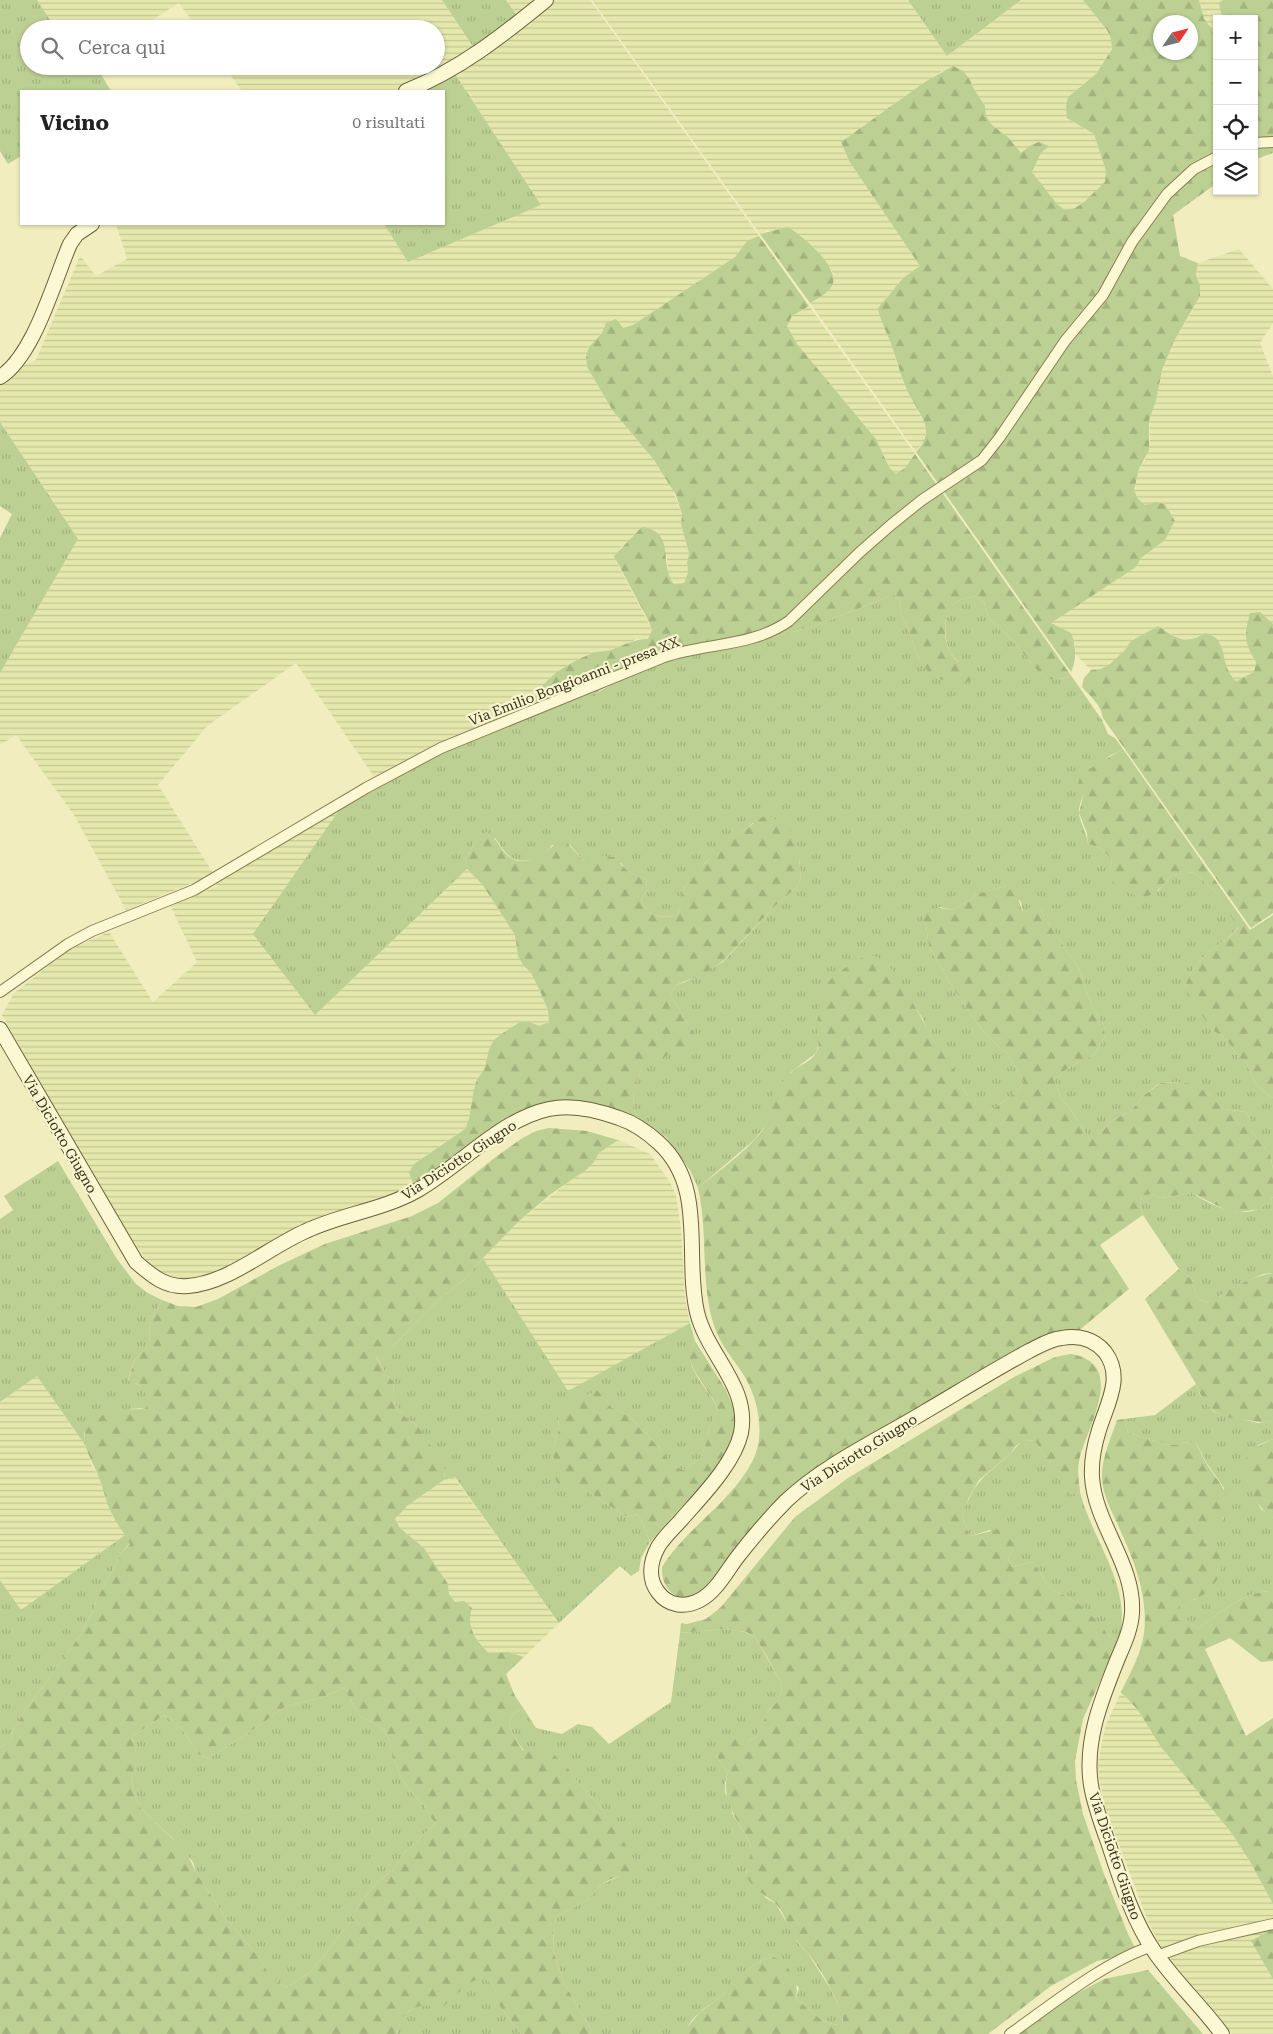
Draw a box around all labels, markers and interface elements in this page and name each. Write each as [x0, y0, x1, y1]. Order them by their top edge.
north arrow [1153, 15, 1198, 60]
map controls [1213, 15, 1258, 195]
button: + [1213, 15, 1258, 60]
search box [20, 20, 445, 75]
icon: search [38, 34, 66, 62]
text: Cerca qui [78, 36, 166, 59]
button: − [1213, 60, 1258, 105]
button: locate [1213, 105, 1258, 150]
text: Vicino [40, 111, 109, 135]
text: 0 risultati [352, 113, 425, 132]
button: layers [1213, 150, 1258, 195]
street label: Via Emilio Bongioanni - presa XX [466, 633, 682, 729]
street label: Via Diciotto Giugno [20, 1072, 100, 1196]
street label: Via Diciotto Giugno [399, 1117, 519, 1203]
street label: Via Diciotto Giugno [798, 1411, 920, 1495]
street label: Via Diciotto Giugno [1086, 1790, 1144, 1922]

